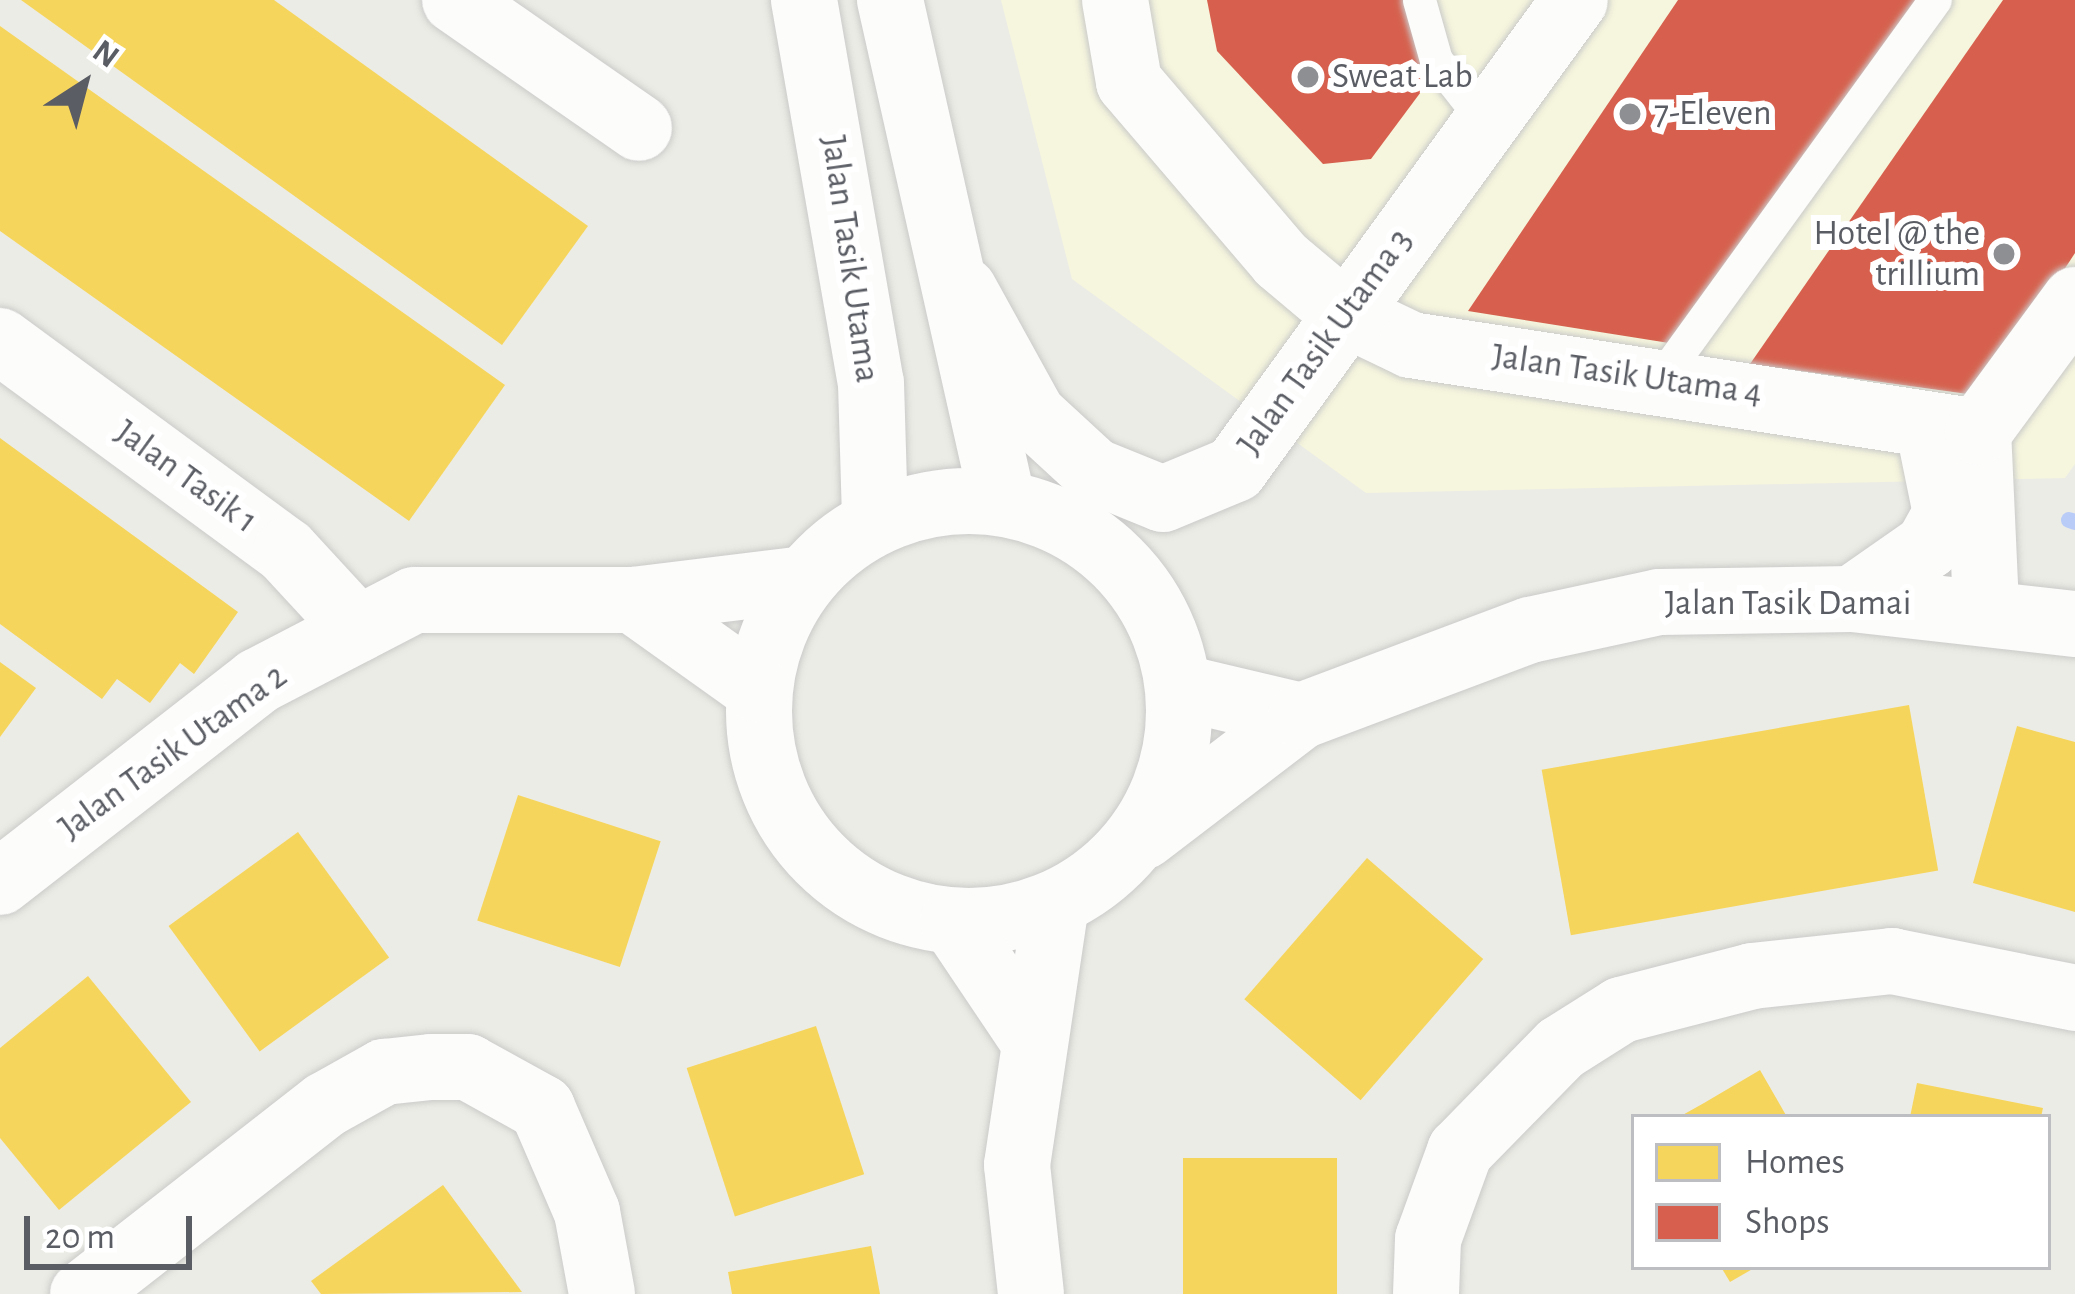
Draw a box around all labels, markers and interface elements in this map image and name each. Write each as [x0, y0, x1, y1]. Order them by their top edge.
north arrow [24, 24, 144, 144]
text: N [86, 34, 124, 75]
place label: Sweat Lab [1332, 55, 1473, 99]
marker: Sweat Lab [1295, 64, 1321, 90]
place label: 7-Eleven [1654, 92, 1772, 136]
marker: 7-Eleven [1617, 101, 1643, 127]
street label: Jalan Tasik Utama [811, 133, 889, 385]
place label: Hotel @ the trillium [1814, 211, 1980, 296]
street label: Jalan Tasik Utama 3 [1228, 220, 1422, 464]
marker: Hotel @ the trillium [1991, 241, 2017, 267]
street label: Jalan Tasik Utama 4 [1489, 335, 1765, 415]
street label: Jalan Tasik 1 [106, 411, 266, 543]
street label: Jalan Tasik Damai [1665, 582, 1911, 626]
street label: Jalan Tasik Utama 2 [51, 655, 295, 849]
legend [1631, 1114, 2051, 1270]
text: Homes [1745, 1144, 1845, 1180]
scale bar [30, 1192, 198, 1266]
text: Shops [1745, 1204, 1830, 1240]
text: 20 m [45, 1219, 115, 1255]

